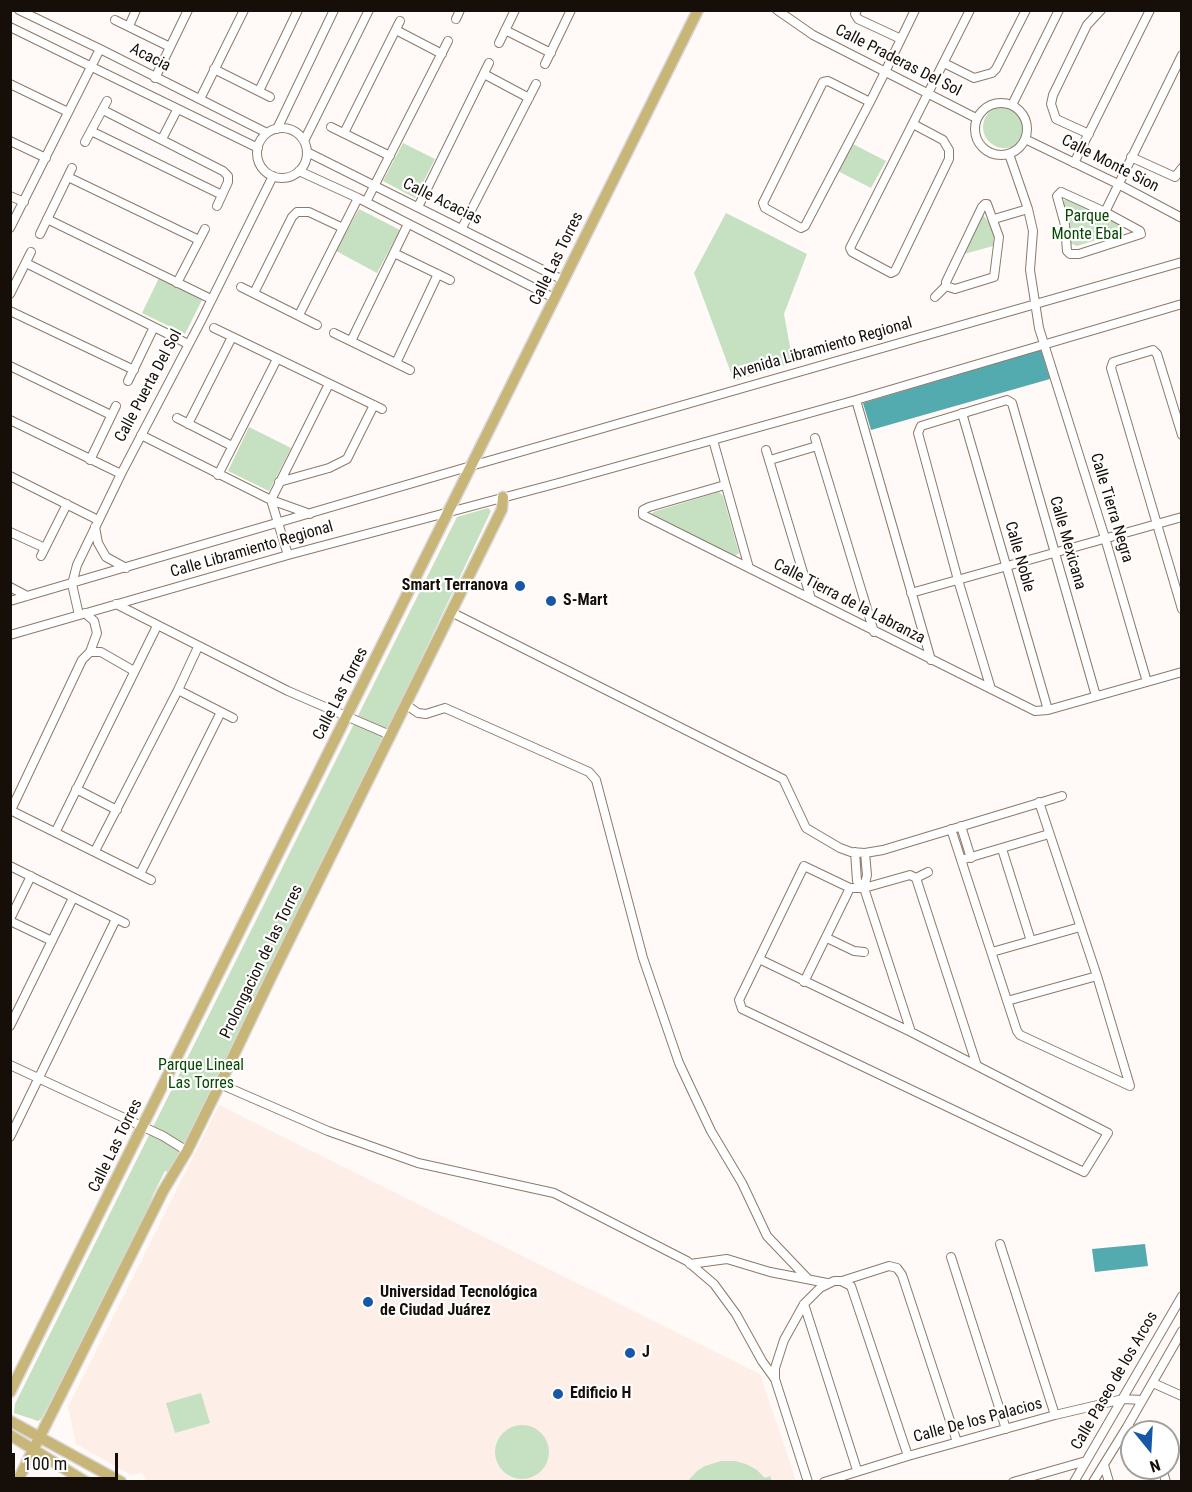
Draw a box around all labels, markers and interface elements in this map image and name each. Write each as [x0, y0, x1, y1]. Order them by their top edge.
street label: Calle Praderas Del Sol [832, 21, 964, 101]
street label: Acacia [126, 40, 174, 76]
street label: Calle Monte Sion [1058, 131, 1162, 197]
street label: Calle Acacias [399, 175, 485, 229]
park label: Parque Monte Ebal [1052, 207, 1122, 245]
street label: Calle Las Torres [526, 209, 588, 309]
street label: Avenida Libramiento Regional [729, 314, 915, 384]
street label: Calle Puerta Del Sol [111, 326, 187, 446]
street label: Calle Tierra Negra [1085, 451, 1137, 565]
street label: Calle Mexicana [1045, 494, 1089, 592]
street label: Calle Libramiento Regional [168, 518, 336, 582]
street label: Calle Noble [1000, 520, 1038, 594]
street label: Calle Tierra de la Labranza [770, 555, 928, 649]
place label: Smart Terranova [402, 576, 508, 596]
marker: Smart Terranova [513, 579, 527, 593]
place label: S-Mart [563, 591, 608, 611]
marker: S-Mart [544, 594, 558, 608]
street label: Calle Las Torres [309, 644, 373, 744]
street label: Prolongacion de las Torres [216, 882, 308, 1042]
park label: Parque Lineal Las Torres [158, 1056, 244, 1094]
street label: Calle Las Torres [85, 1096, 147, 1196]
place label: Universidad Tecnológica de Ciudad Juárez [380, 1283, 537, 1321]
marker: Universidad Tecnológica de Ciudad Juárez [361, 1295, 375, 1309]
street label: Calle Paseo de los Arcos [1068, 1308, 1162, 1454]
place label: J [642, 1343, 650, 1363]
marker: J [623, 1346, 637, 1360]
place label: Edificio H [570, 1384, 631, 1404]
marker: Edificio H [551, 1387, 565, 1401]
street label: Calle De los Palacios [912, 1395, 1044, 1447]
north arrow [1120, 1420, 1180, 1480]
scale bar [15, 1441, 122, 1479]
text: 100 m [23, 1453, 67, 1474]
text: N [1148, 1455, 1163, 1476]

